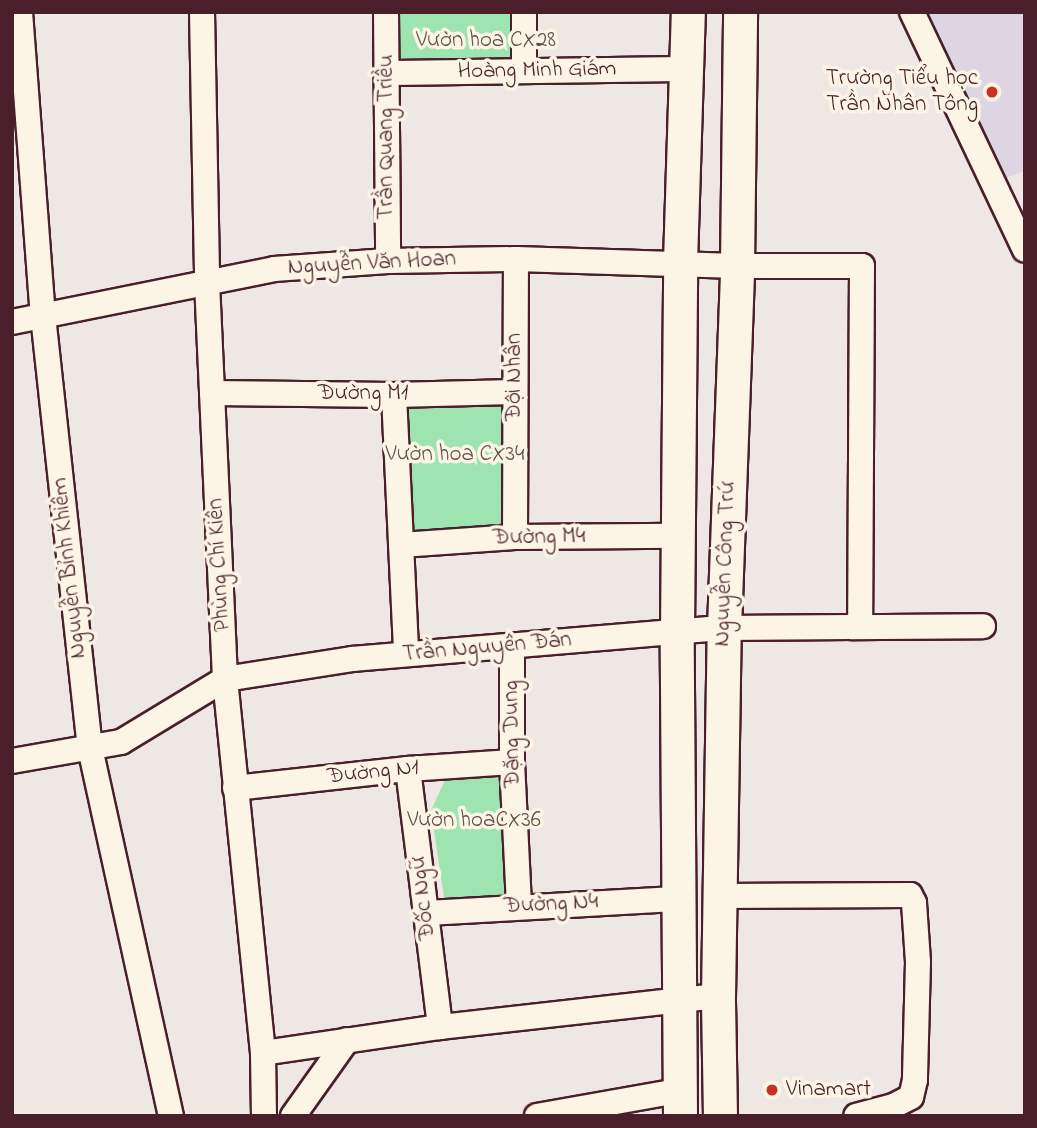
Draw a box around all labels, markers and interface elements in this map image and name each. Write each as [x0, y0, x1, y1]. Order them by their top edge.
park label: Vườn hoa CX28 [416, 27, 556, 55]
street label: Trần Quang Triều [373, 54, 401, 220]
street label: Hoàng Minh Giám [457, 56, 617, 86]
place label: Trường Tiểu học Trần Nhân Tông [826, 65, 978, 119]
marker: Trường Tiểu học Trần Nhân Tông [984, 84, 1000, 100]
street label: Nguyễn Văn Hoan [287, 246, 457, 282]
street label: Đội Nhân [501, 333, 529, 421]
street label: Đường M1 [318, 380, 408, 408]
park label: Vườn hoa CX34 [386, 441, 524, 469]
street label: Nguyễn Bỉnh Khiêm [47, 476, 93, 660]
street label: Nguyễn Công Trứ [709, 481, 743, 647]
street label: Phùng Chí Kiên [203, 497, 237, 633]
street label: Đường M4 [492, 523, 586, 553]
street label: Trần Nguyên Đán [401, 627, 573, 669]
street label: Đặng Dung [498, 680, 528, 788]
street label: Đường N1 [326, 754, 420, 792]
park label: Vườn hoaCX36 [407, 807, 541, 835]
street label: Đốc Ngữ [405, 855, 443, 941]
street label: Đường N4 [503, 889, 599, 921]
place label: Vinamart [786, 1076, 871, 1104]
marker: Vinamart [764, 1082, 780, 1098]

